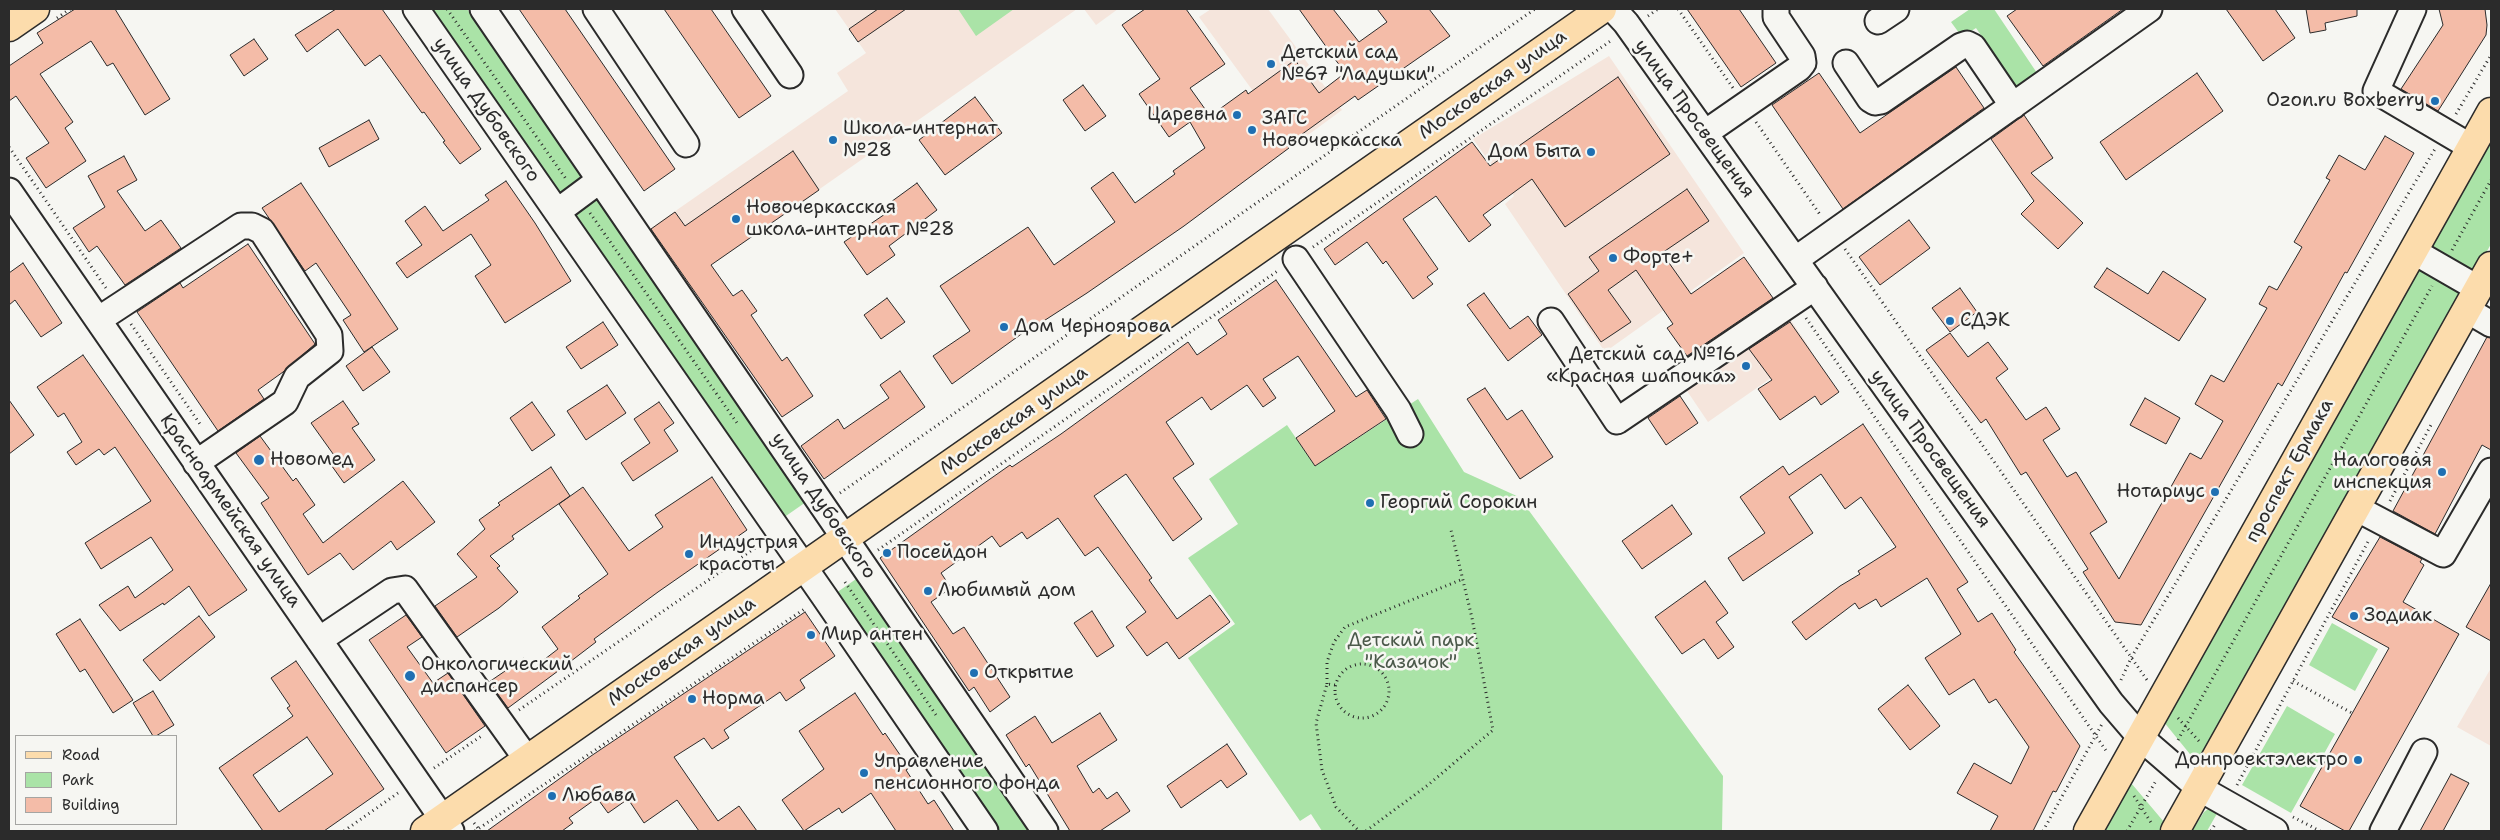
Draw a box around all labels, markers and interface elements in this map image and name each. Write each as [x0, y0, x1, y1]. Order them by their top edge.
street label: Московская улица [1415, 25, 1571, 145]
street label: улица Дубовского [427, 33, 545, 187]
street label: улица Просвещения [1629, 35, 1759, 203]
place label: Детский сад №67 "Ладушки" [1281, 42, 1435, 86]
marker: Детский сад №67 "Ладушки" [1265, 58, 1277, 70]
place label: Ozon.ru Boxberry [2266, 90, 2425, 112]
marker: Ozon.ru Boxberry [2429, 95, 2441, 107]
place label: Царевна [1147, 104, 1227, 126]
place label: ЗАГС Новочеркасска [1262, 108, 1402, 152]
marker: Царевна [1231, 109, 1243, 121]
place label: Школа-интернат №28 [843, 118, 998, 162]
marker: ЗАГС Новочеркасска [1246, 124, 1258, 136]
marker: Школа-интернат №28 [827, 134, 839, 146]
place label: Дом Быта [1488, 141, 1581, 163]
marker: Дом Быта [1585, 146, 1597, 158]
place label: Новочеркасская школа-интернат №28 [746, 197, 955, 241]
marker: Новочеркасская школа-интернат №28 [730, 213, 742, 225]
place label: Форте+ [1623, 247, 1694, 269]
marker: Форте+ [1607, 252, 1619, 264]
place label: СДЭК [1960, 310, 2010, 332]
marker: СДЭК [1944, 315, 1956, 327]
place label: Дом Черноярова [1014, 316, 1171, 338]
marker: Дом Черноярова [998, 321, 1010, 333]
place label: Детский сад №16 «Красная шапочка» [1546, 344, 1736, 388]
marker: Детский сад №16 «Красная шапочка» [1740, 360, 1752, 372]
street label: Московская улица [936, 361, 1092, 481]
street label: улица Просвещения [1865, 365, 1995, 533]
street label: проспект Ермака [2241, 395, 2339, 547]
street label: Красноармейская улица [154, 410, 306, 612]
street label: улица Дубовского [766, 429, 880, 583]
place label: Новомед [270, 449, 354, 471]
place label: Налоговая инспекция [2333, 450, 2432, 494]
marker: Новомед [252, 453, 266, 467]
marker: Налоговая инспекция [2436, 466, 2448, 478]
place label: Нотариус [2116, 481, 2205, 503]
marker: Нотариус [2209, 486, 2221, 498]
place label: Георгий Сорокин [1380, 492, 1538, 514]
marker: Георгий Сорокин [1364, 497, 1376, 509]
place label: Индустрия красоты [699, 532, 798, 576]
place label: Посейдон [897, 542, 988, 564]
marker: Посейдон [881, 547, 893, 559]
marker: Индустрия красоты [683, 548, 695, 560]
place label: Любимый дом [938, 580, 1076, 602]
marker: Любимый дом [922, 585, 934, 597]
street label: Московская улица [604, 592, 760, 712]
place label: Зодиак [2364, 605, 2432, 627]
marker: Зодиак [2348, 610, 2360, 622]
place label: Мир антен [821, 624, 923, 646]
marker: Мир антен [805, 629, 817, 641]
park label: Детский парк "Казачок" [1348, 630, 1474, 674]
place label: Онкологический диспансер [421, 654, 573, 698]
place label: Открытие [984, 662, 1074, 684]
marker: Открытие [968, 667, 980, 679]
marker: Онкологический диспансер [403, 669, 417, 683]
place label: Норма [702, 688, 765, 710]
marker: Норма [686, 693, 698, 705]
legend [15, 735, 178, 825]
text: Road [62, 745, 100, 765]
place label: Донпроектэлектро [2175, 749, 2348, 771]
place label: Управление пенсионного фонда [874, 751, 1060, 795]
marker: Донпроектэлектро [2352, 754, 2364, 766]
marker: Управление пенсионного фонда [858, 767, 870, 779]
text: Park [62, 770, 94, 790]
place label: Любава [562, 785, 636, 807]
marker: Любава [546, 790, 558, 802]
text: Building [62, 795, 119, 815]

